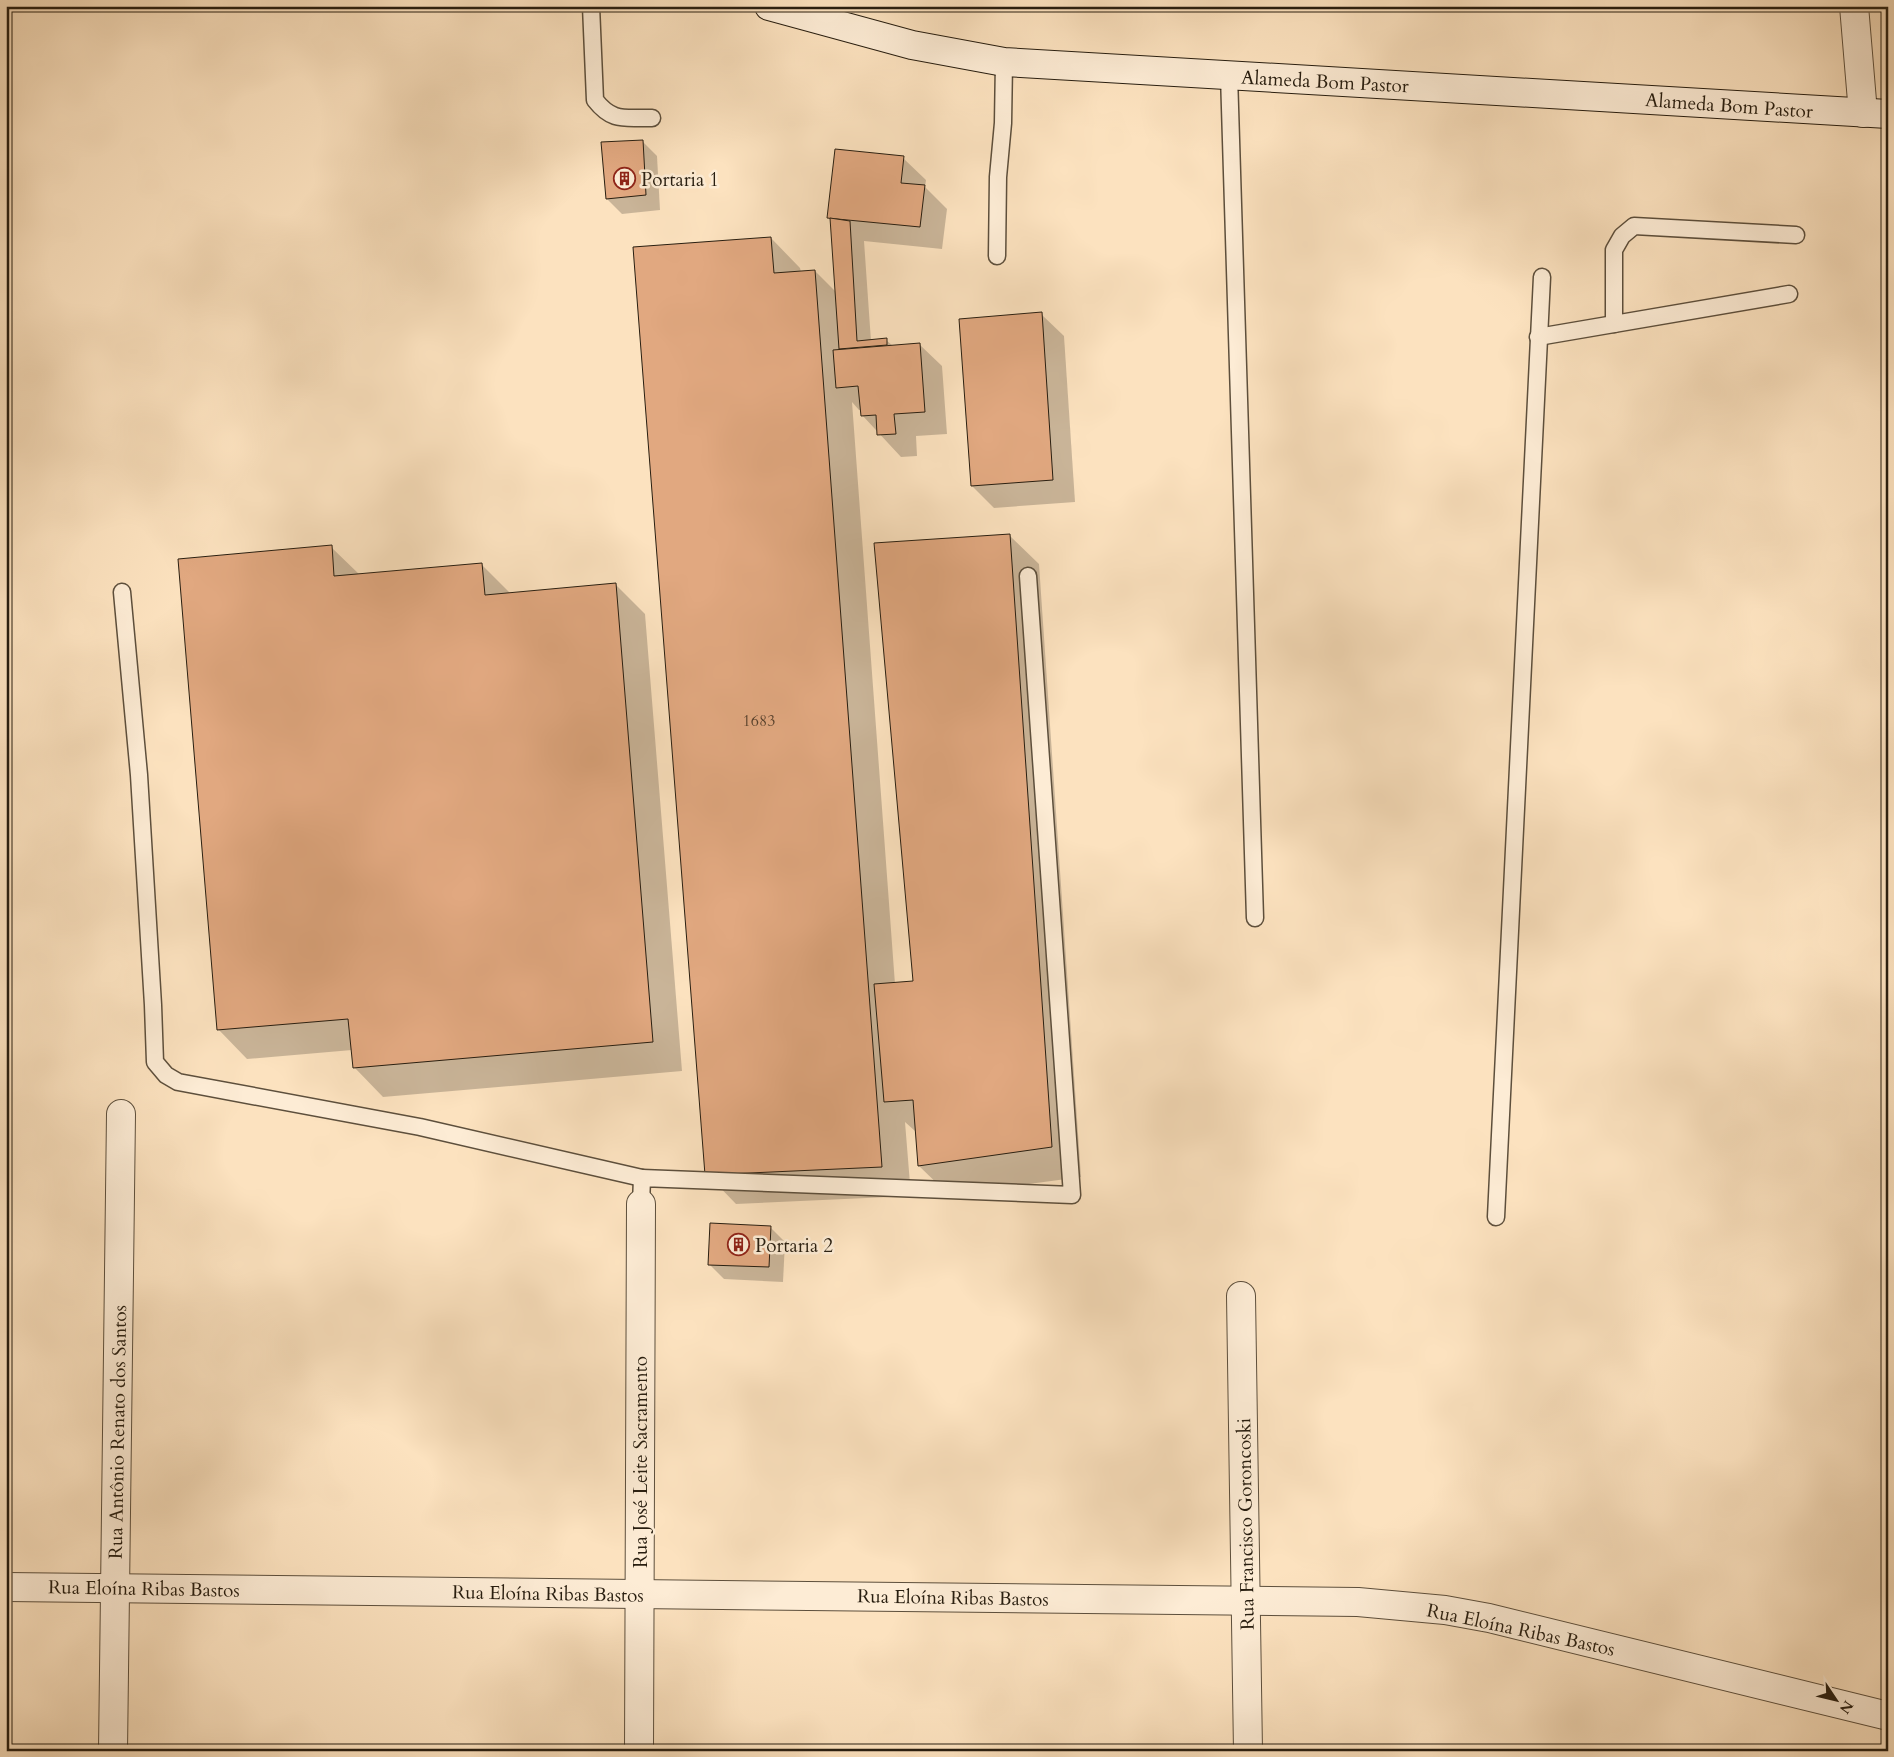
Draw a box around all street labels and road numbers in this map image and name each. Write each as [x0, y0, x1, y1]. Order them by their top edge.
street label: Alameda Bom Pastor [1240, 65, 1410, 99]
street label: Alameda Bom Pastor [1644, 87, 1814, 125]
street label: Rua Antônio Renato dos Santos [103, 1305, 133, 1559]
street label: Rua José Leite Sacramento [628, 1356, 654, 1568]
street label: Rua Francisco Goroncoski [1231, 1418, 1261, 1630]
street label: Rua Eloína Ribas Bastos [48, 1574, 240, 1604]
street label: Rua Eloína Ribas Bastos [452, 1579, 644, 1609]
street label: Rua Eloína Ribas Bastos [857, 1583, 1049, 1613]
street label: Rua Eloína Ribas Bastos [1424, 1597, 1617, 1663]

